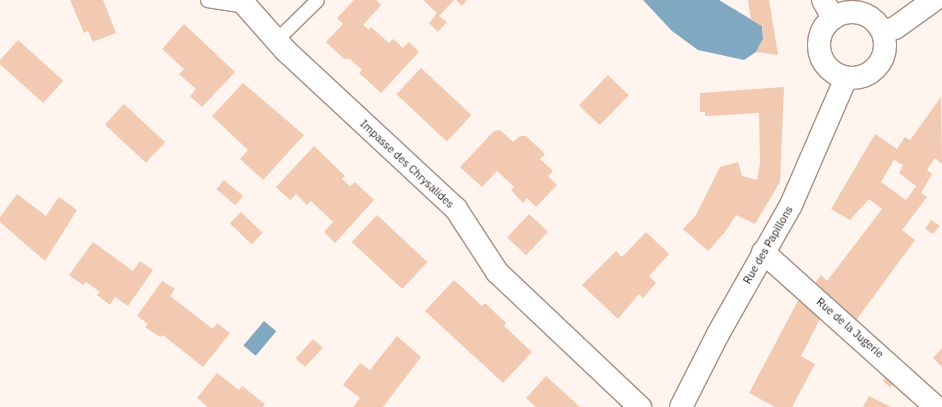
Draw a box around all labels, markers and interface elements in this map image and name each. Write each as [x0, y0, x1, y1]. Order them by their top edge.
street label: Impasse des Chrysalides [357, 117, 457, 211]
street label: Rue des Papillons [740, 204, 796, 286]
street label: Rue de la Jugerie [814, 295, 886, 361]

